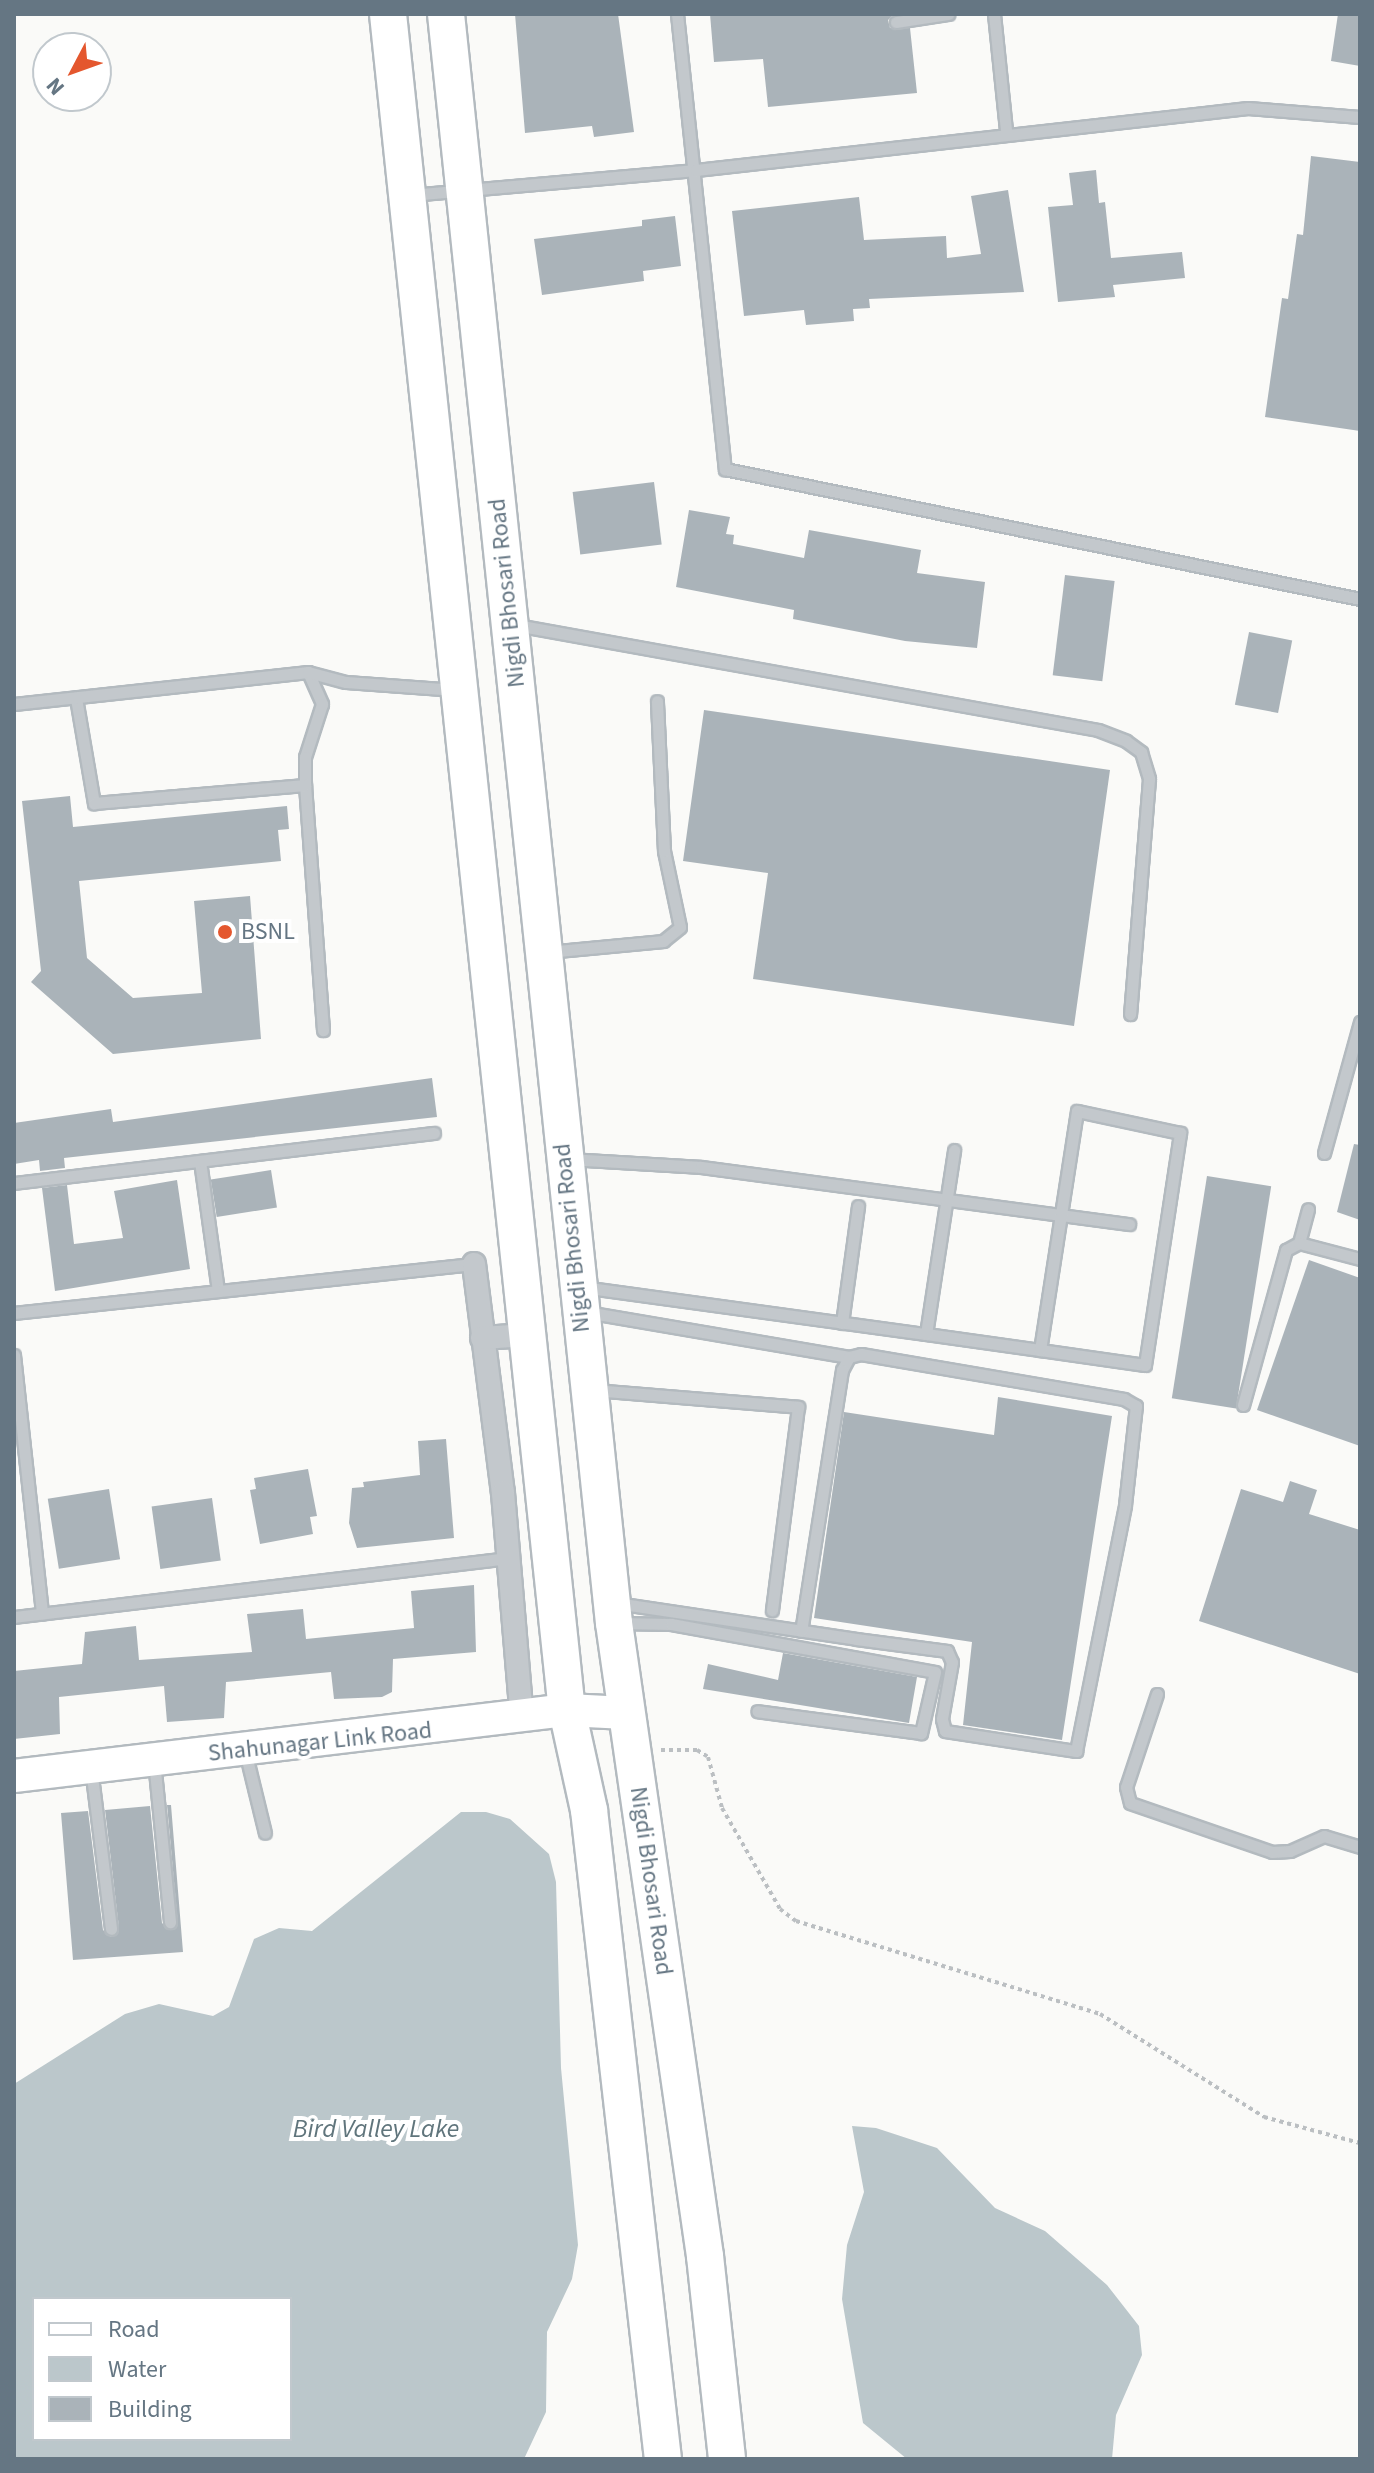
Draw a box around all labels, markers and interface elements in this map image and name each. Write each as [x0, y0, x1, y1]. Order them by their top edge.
north arrow [32, 32, 112, 112]
text: N [39, 70, 72, 102]
street label: Nigdi Bhosari Road [483, 497, 531, 689]
place label: BSNL [241, 918, 295, 946]
marker: BSNL [216, 923, 234, 941]
street label: Nigdi Bhosari Road [548, 1142, 596, 1334]
street label: Shahunagar Link Road [207, 1716, 433, 1768]
street label: Nigdi Bhosari Road [624, 1785, 678, 1977]
water label: Bird Valley Lake [293, 2113, 459, 2145]
legend [32, 2297, 292, 2441]
text: Road [108, 2312, 160, 2347]
text: Water [108, 2352, 166, 2387]
text: Building [108, 2392, 192, 2427]

